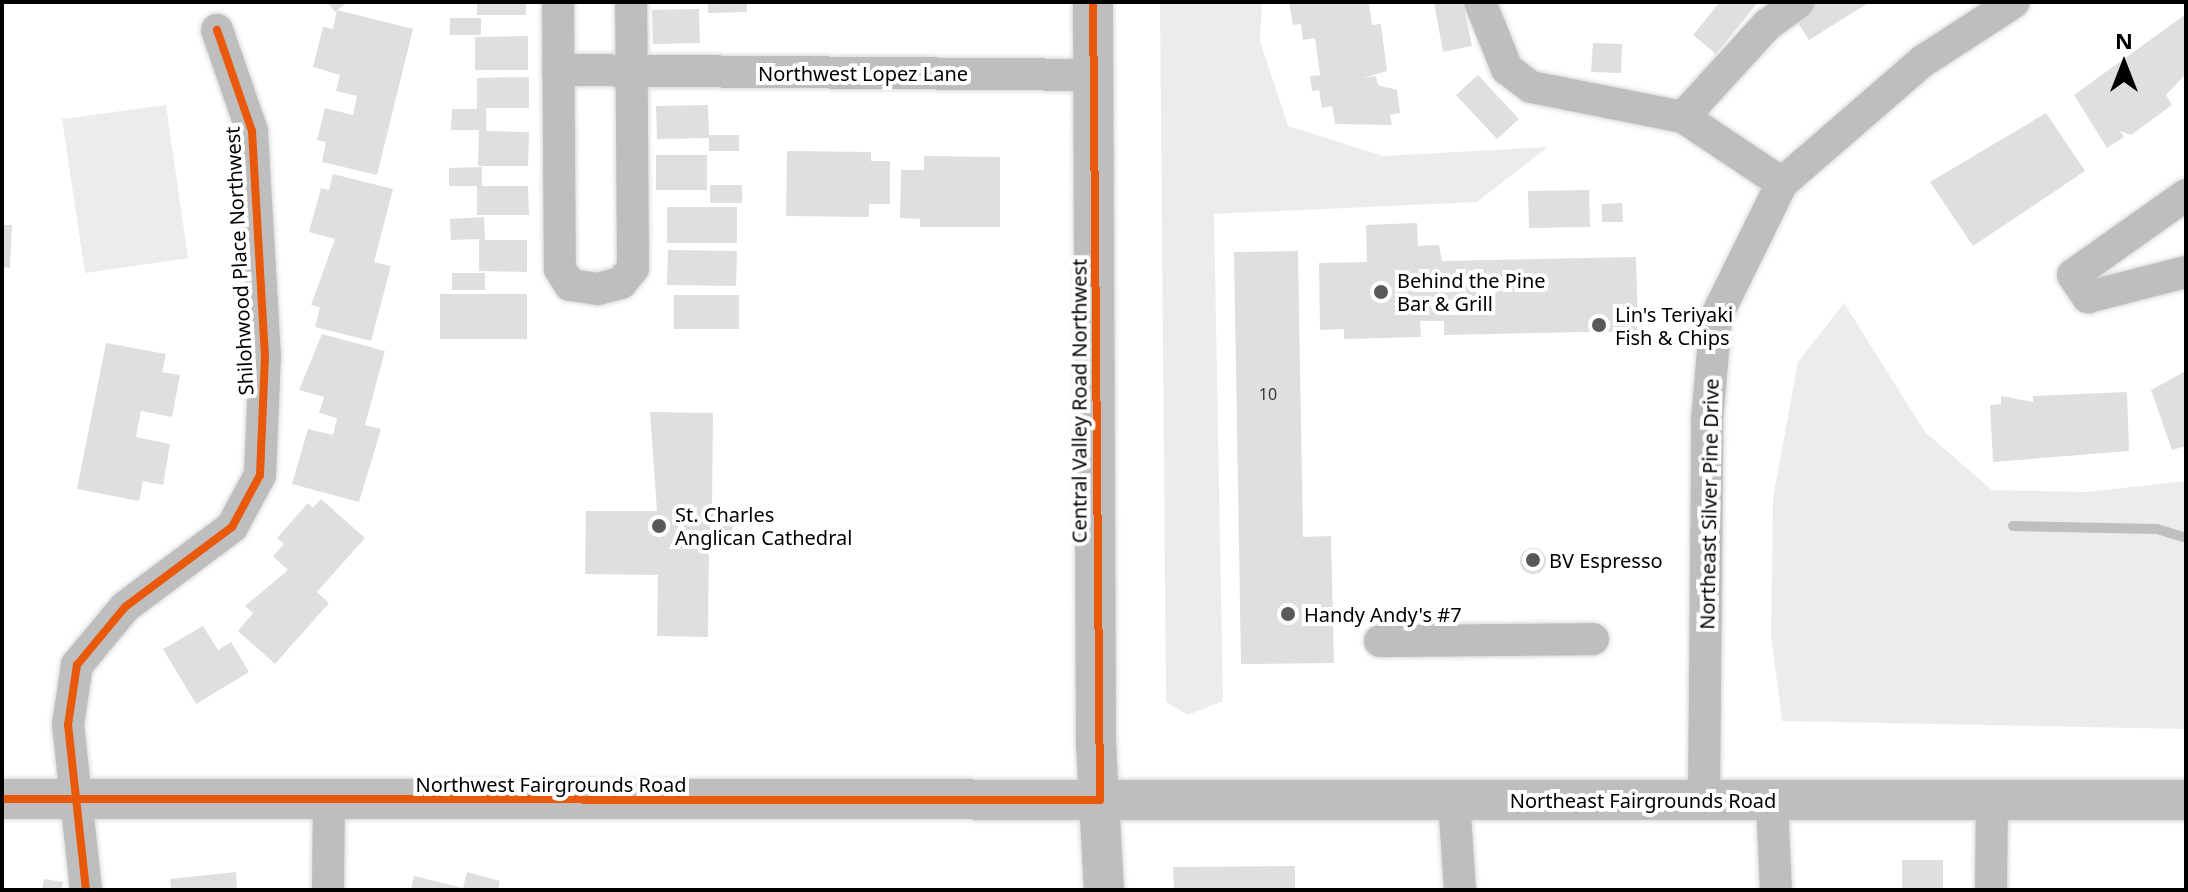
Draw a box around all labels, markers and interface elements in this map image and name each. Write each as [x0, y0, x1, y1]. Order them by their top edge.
north arrow [2084, 24, 2164, 104]
text: N [2115, 25, 2133, 55]
street label: Northwest Lopez Lane [758, 61, 968, 85]
street label: Shilohwood Place Northwest [220, 126, 258, 396]
street label: Central Valley Road Northwest [1067, 259, 1091, 543]
place label: Behind the Pine Bar & Grill [1397, 268, 1546, 315]
marker: Behind the Pine Bar & Grill [1372, 283, 1390, 301]
place label: Lin's Teriyaki Fish & Chips [1615, 302, 1733, 349]
marker: Lin's Teriyaki Fish & Chips [1590, 316, 1608, 334]
street label: Northeast Silver Pine Drive [1695, 378, 1723, 630]
house number: 10 [1259, 384, 1277, 404]
place label: St. Charles Anglican Cathedral [675, 502, 852, 549]
marker: St. Charles Anglican Cathedral [650, 517, 668, 535]
place label: BV Espresso [1549, 548, 1663, 572]
marker: BV Espresso [1524, 551, 1542, 569]
place label: Handy Andy's #7 [1304, 602, 1462, 626]
marker: Handy Andy's #7 [1279, 605, 1297, 623]
street label: Northwest Fairgrounds Road [415, 772, 687, 796]
street label: Northeast Fairgrounds Road [1510, 788, 1776, 812]

